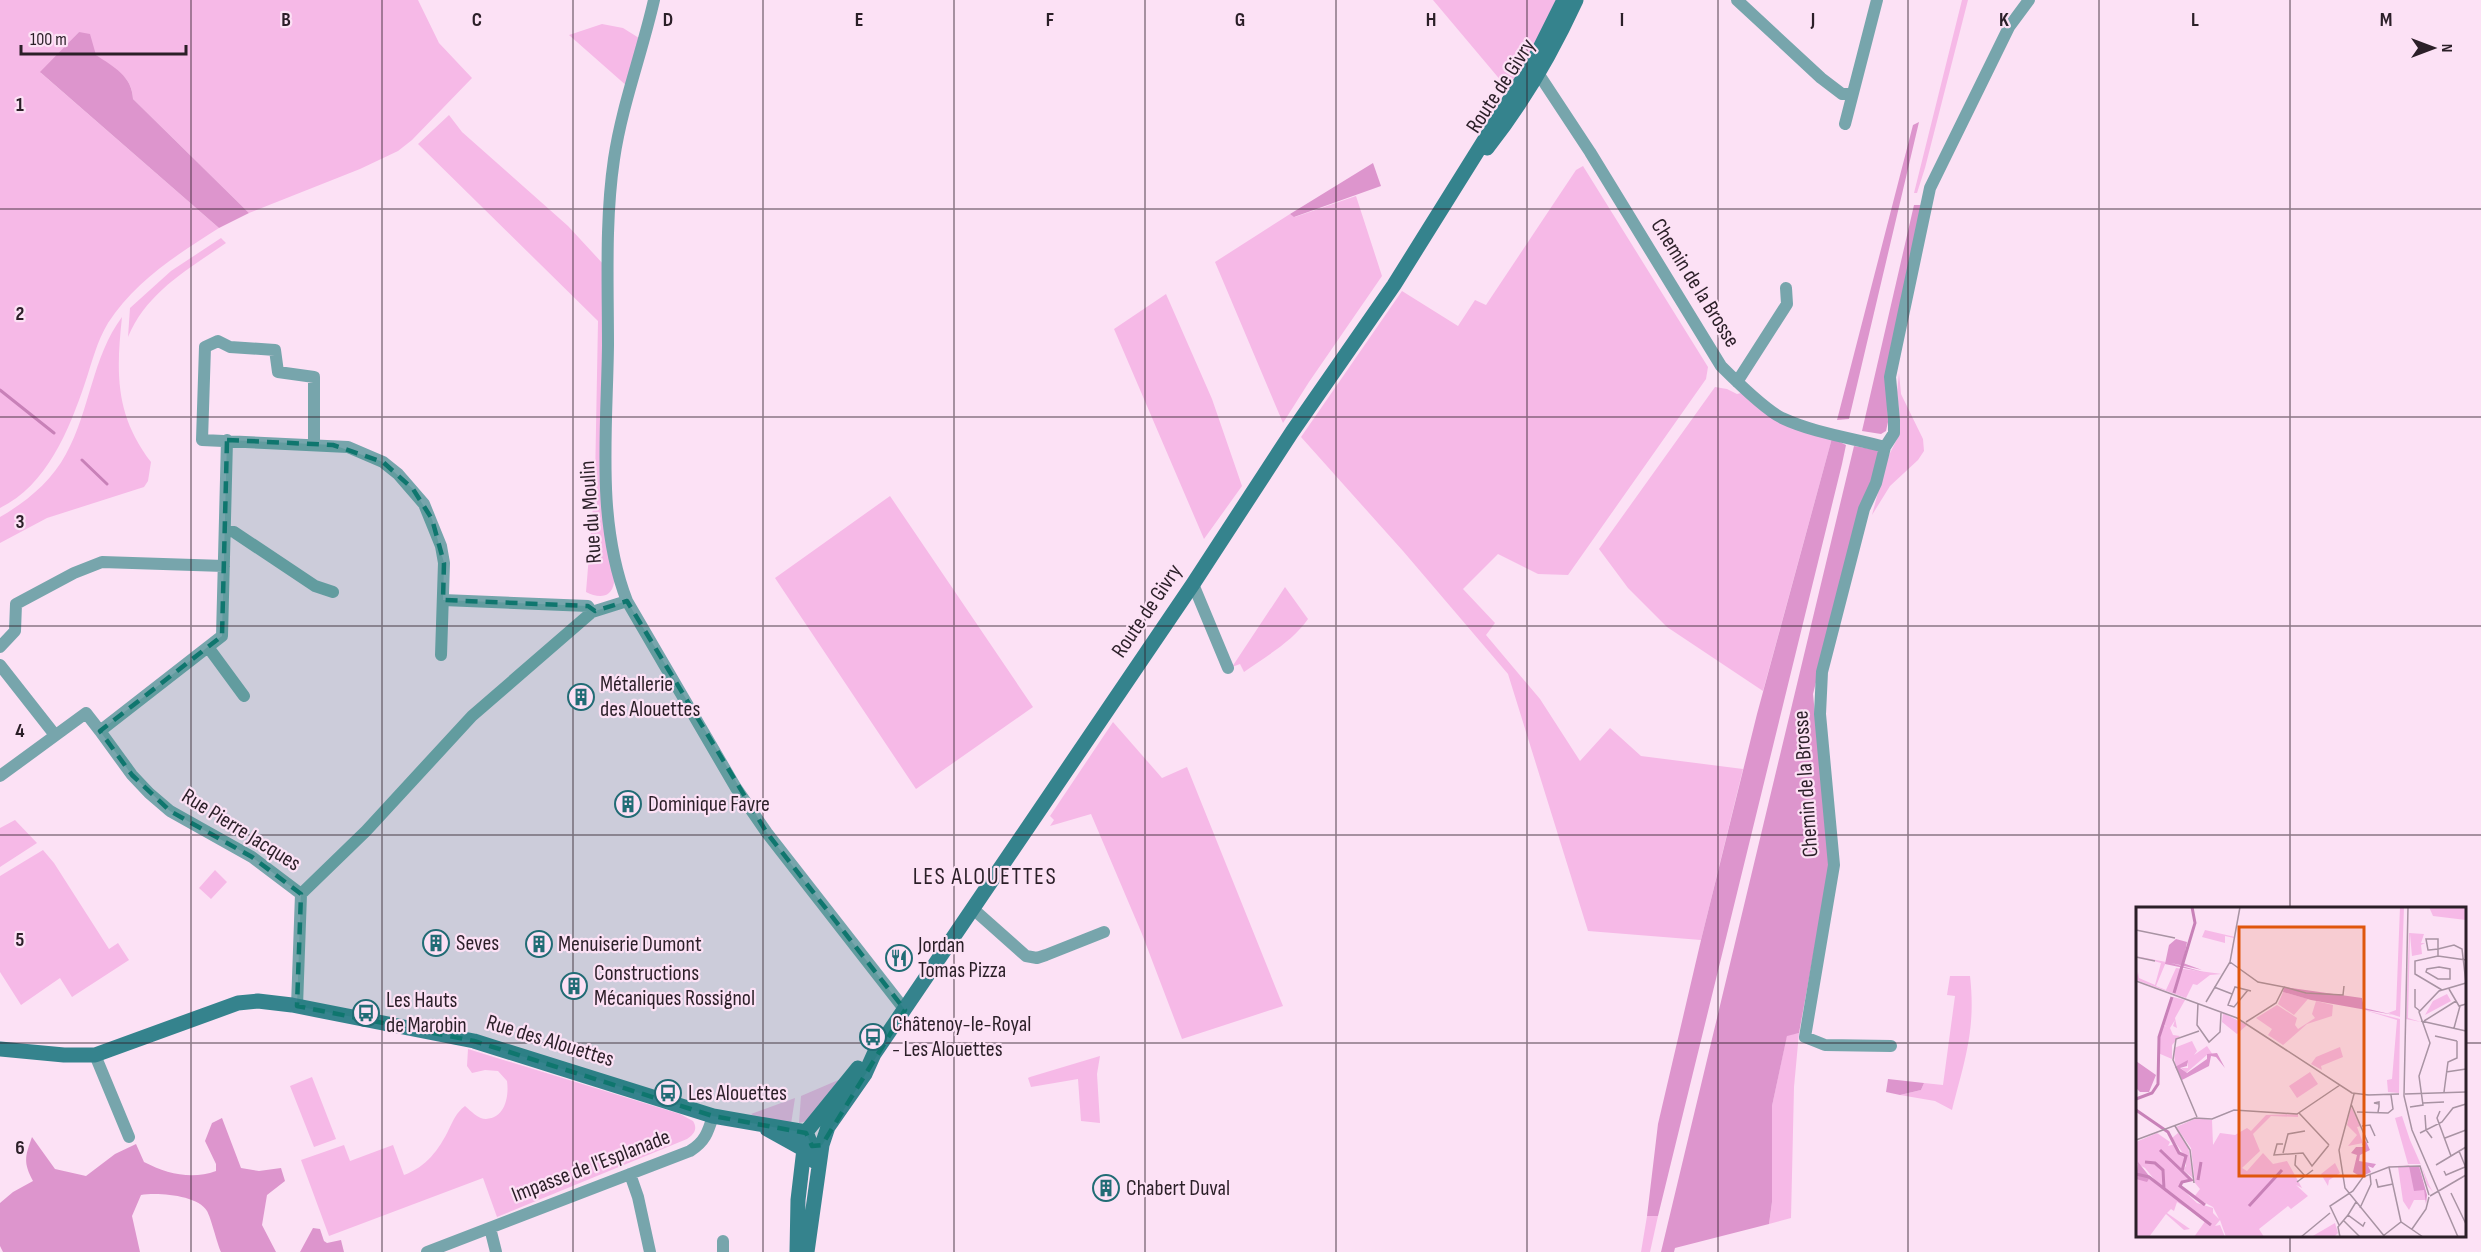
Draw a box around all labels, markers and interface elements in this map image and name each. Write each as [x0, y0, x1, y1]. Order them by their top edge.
text: B [281, 8, 291, 32]
text: C [472, 8, 482, 32]
text: D [663, 8, 673, 32]
text: E [855, 8, 863, 32]
text: F [1046, 8, 1054, 32]
text: G [1235, 8, 1245, 32]
text: H [1426, 8, 1436, 32]
text: I [1620, 8, 1624, 32]
text: J [1810, 8, 1815, 32]
text: K [1999, 8, 2009, 32]
text: L [2191, 8, 2199, 32]
text: M [2380, 8, 2392, 32]
scale bar [21, 18, 186, 56]
north arrow [2403, 18, 2463, 78]
text: 100 m [30, 29, 67, 50]
street label: Route de Givry [1460, 33, 1542, 138]
text: N [2437, 44, 2456, 52]
text: 1 [16, 93, 24, 117]
street label: Chemin de la Brosse [1645, 214, 1745, 352]
text: 2 [16, 302, 24, 326]
street label: Rue du Moulin [574, 460, 608, 564]
text: 3 [16, 510, 25, 534]
street label: Route de Givry [1106, 559, 1188, 663]
place label: Métallerie des Alouettes [600, 671, 700, 723]
building icon: Métallerie des Alouettes [566, 682, 596, 712]
street label: Chemin de la Brosse [1787, 710, 1825, 858]
text: 4 [15, 719, 25, 743]
street label: Rue Pierre Jacques [176, 783, 306, 877]
building icon: Dominique Favre [613, 789, 643, 819]
place label: Dominique Favre [648, 791, 770, 818]
district label: LES ALOUETTES [913, 862, 1057, 891]
inset map [2136, 907, 2466, 1237]
text: 5 [16, 928, 25, 952]
building icon: Seves [421, 928, 451, 958]
building icon: Menuiserie Dumont [524, 929, 554, 959]
place label: Seves [456, 930, 499, 957]
place label: Menuiserie Dumont [558, 931, 702, 958]
place label: Jordan Tomas Pizza [917, 932, 1006, 984]
restaurant icon: Jordan Tomas Pizza [884, 943, 914, 973]
place label: Constructions Mécaniques Rossignol [594, 960, 755, 1012]
building icon: Constructions Mécaniques Rossignol [559, 971, 589, 1001]
place label: Les Hauts de Marobin [386, 987, 467, 1039]
bus stop icon: Les Hauts de Marobin [351, 998, 381, 1028]
street label: Rue des Alouettes [483, 1009, 617, 1073]
place label: Châtenoy-le-Royal - Les Alouettes [892, 1011, 1031, 1063]
bus stop icon: Châtenoy-le-Royal - Les Alouettes [858, 1022, 888, 1052]
bus stop icon: Les Alouettes [653, 1078, 683, 1108]
place label: Les Alouettes [688, 1080, 787, 1107]
street label: Impasse de l'Esplanade [508, 1123, 674, 1209]
text: 6 [15, 1136, 25, 1160]
building icon: Chabert Duval [1091, 1173, 1121, 1203]
place label: Chabert Duval [1126, 1175, 1230, 1202]

